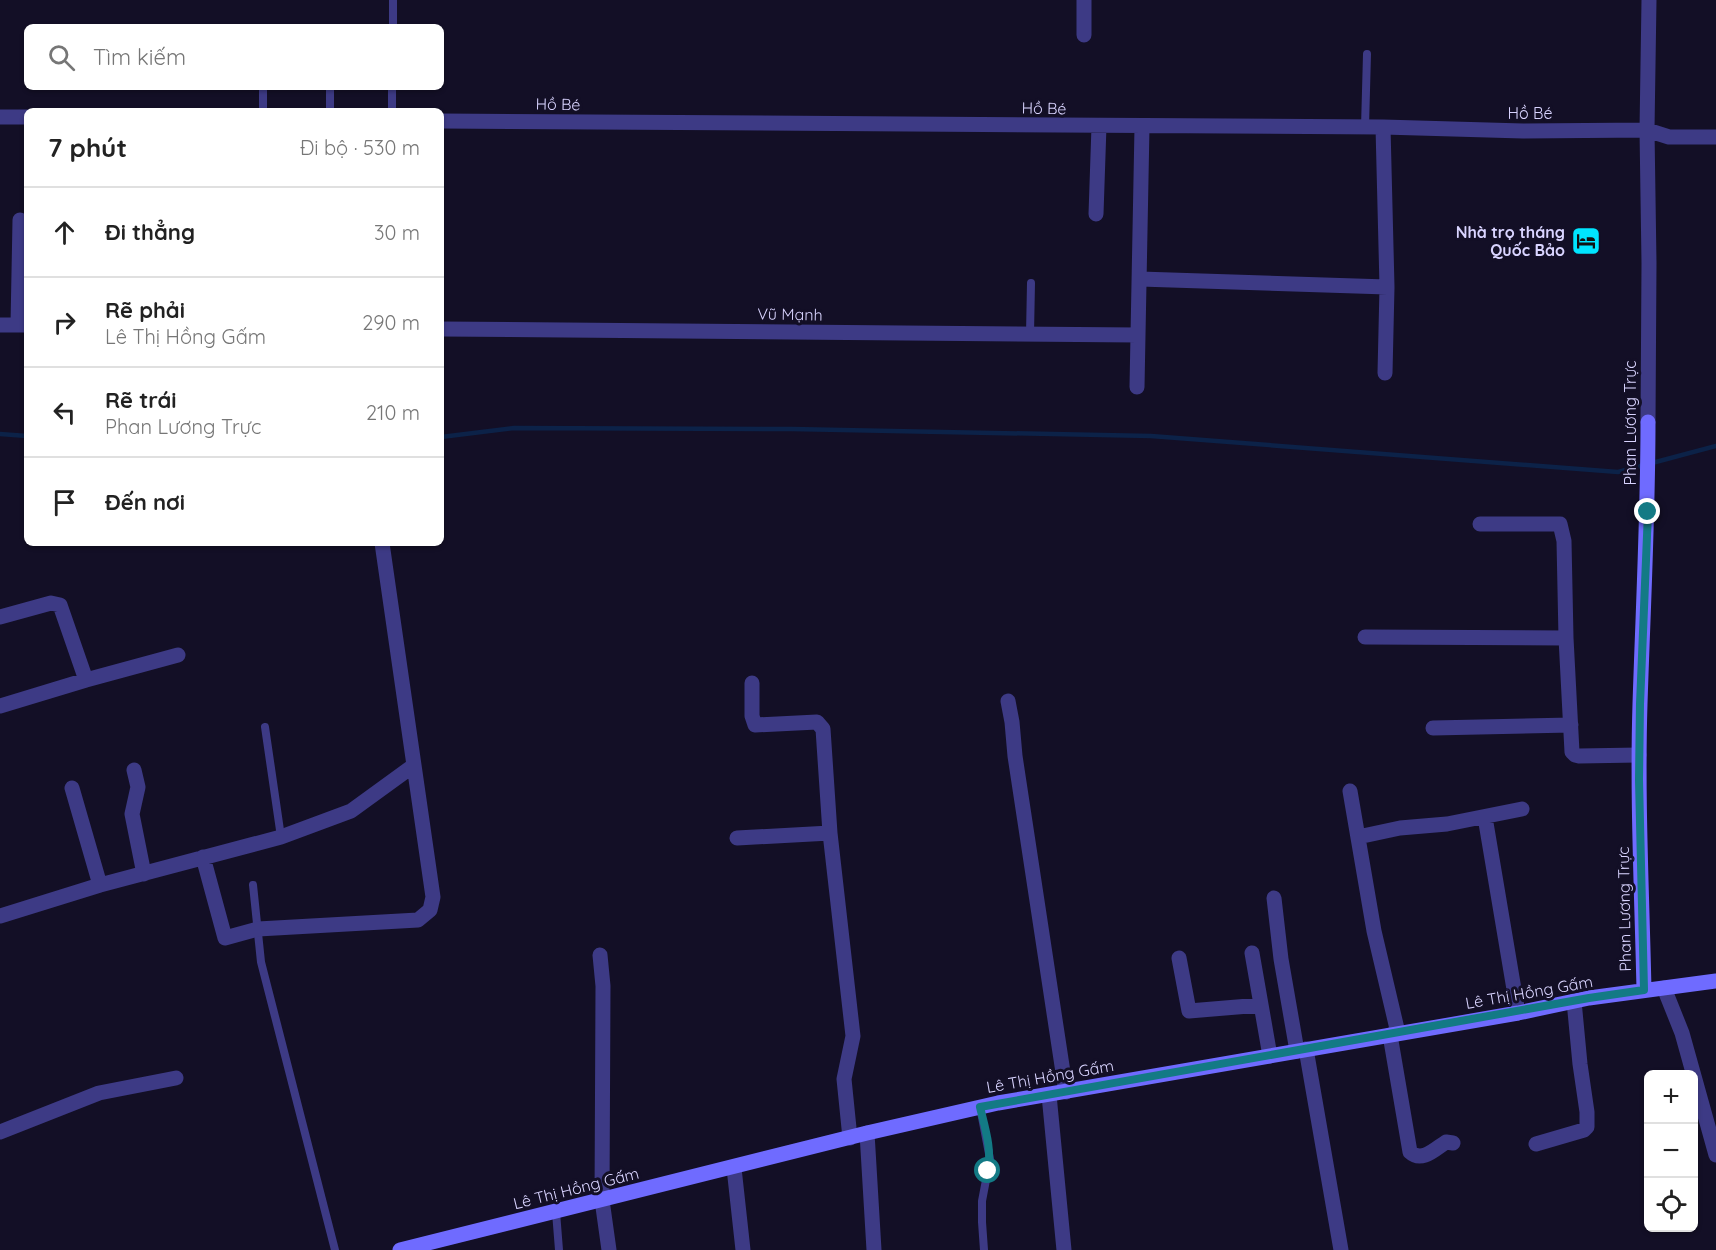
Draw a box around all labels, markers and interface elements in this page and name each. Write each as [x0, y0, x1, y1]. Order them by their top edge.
search box [24, 24, 444, 90]
icon: search [45, 41, 78, 74]
text: Tìm kiếm [93, 43, 186, 71]
street label: Hồ Bé [535, 94, 581, 114]
street label: Hồ Bé [1021, 98, 1067, 118]
street label: Hồ Bé [1508, 103, 1553, 123]
text: 7 phút [48, 131, 127, 164]
text: Đi bộ · 530 m [300, 135, 420, 160]
icon: ahead [48, 216, 81, 249]
text: Đi thẳng [105, 218, 195, 246]
text: 30 m [374, 220, 420, 245]
place label: Nhà trọ tháng Quốc Bảo [1456, 222, 1565, 260]
hotel icon: Nhà trọ tháng Quốc Bảo [1570, 225, 1602, 257]
text: Rẽ phải [105, 296, 185, 324]
street label: Vũ Mạnh [757, 303, 823, 325]
icon: right [48, 306, 81, 339]
text: 290 m [362, 310, 420, 335]
text: Lê Thị Hồng Gấm [105, 324, 266, 349]
street label: Phan Lương Trực [1620, 360, 1640, 486]
text: Rẽ trái [105, 386, 176, 414]
icon: left [48, 396, 81, 429]
text: 210 m [366, 400, 420, 425]
text: Phan Lương Trực [105, 414, 261, 439]
icon: arrive [48, 486, 81, 519]
text: Đến nơi [105, 488, 185, 516]
route end [1634, 498, 1660, 524]
street label: Phan Lương Trực [1613, 846, 1635, 972]
street label: Lê Thị Hồng Gấm [1464, 971, 1594, 1013]
street label: Lê Thị Hồng Gấm [985, 1055, 1115, 1097]
map controls [1644, 1070, 1698, 1232]
button: + [1644, 1070, 1698, 1124]
button: − [1644, 1124, 1698, 1178]
route start [974, 1157, 1000, 1183]
street label: Lê Thị Hồng Gấm [511, 1163, 641, 1213]
button: locate [1644, 1178, 1698, 1232]

